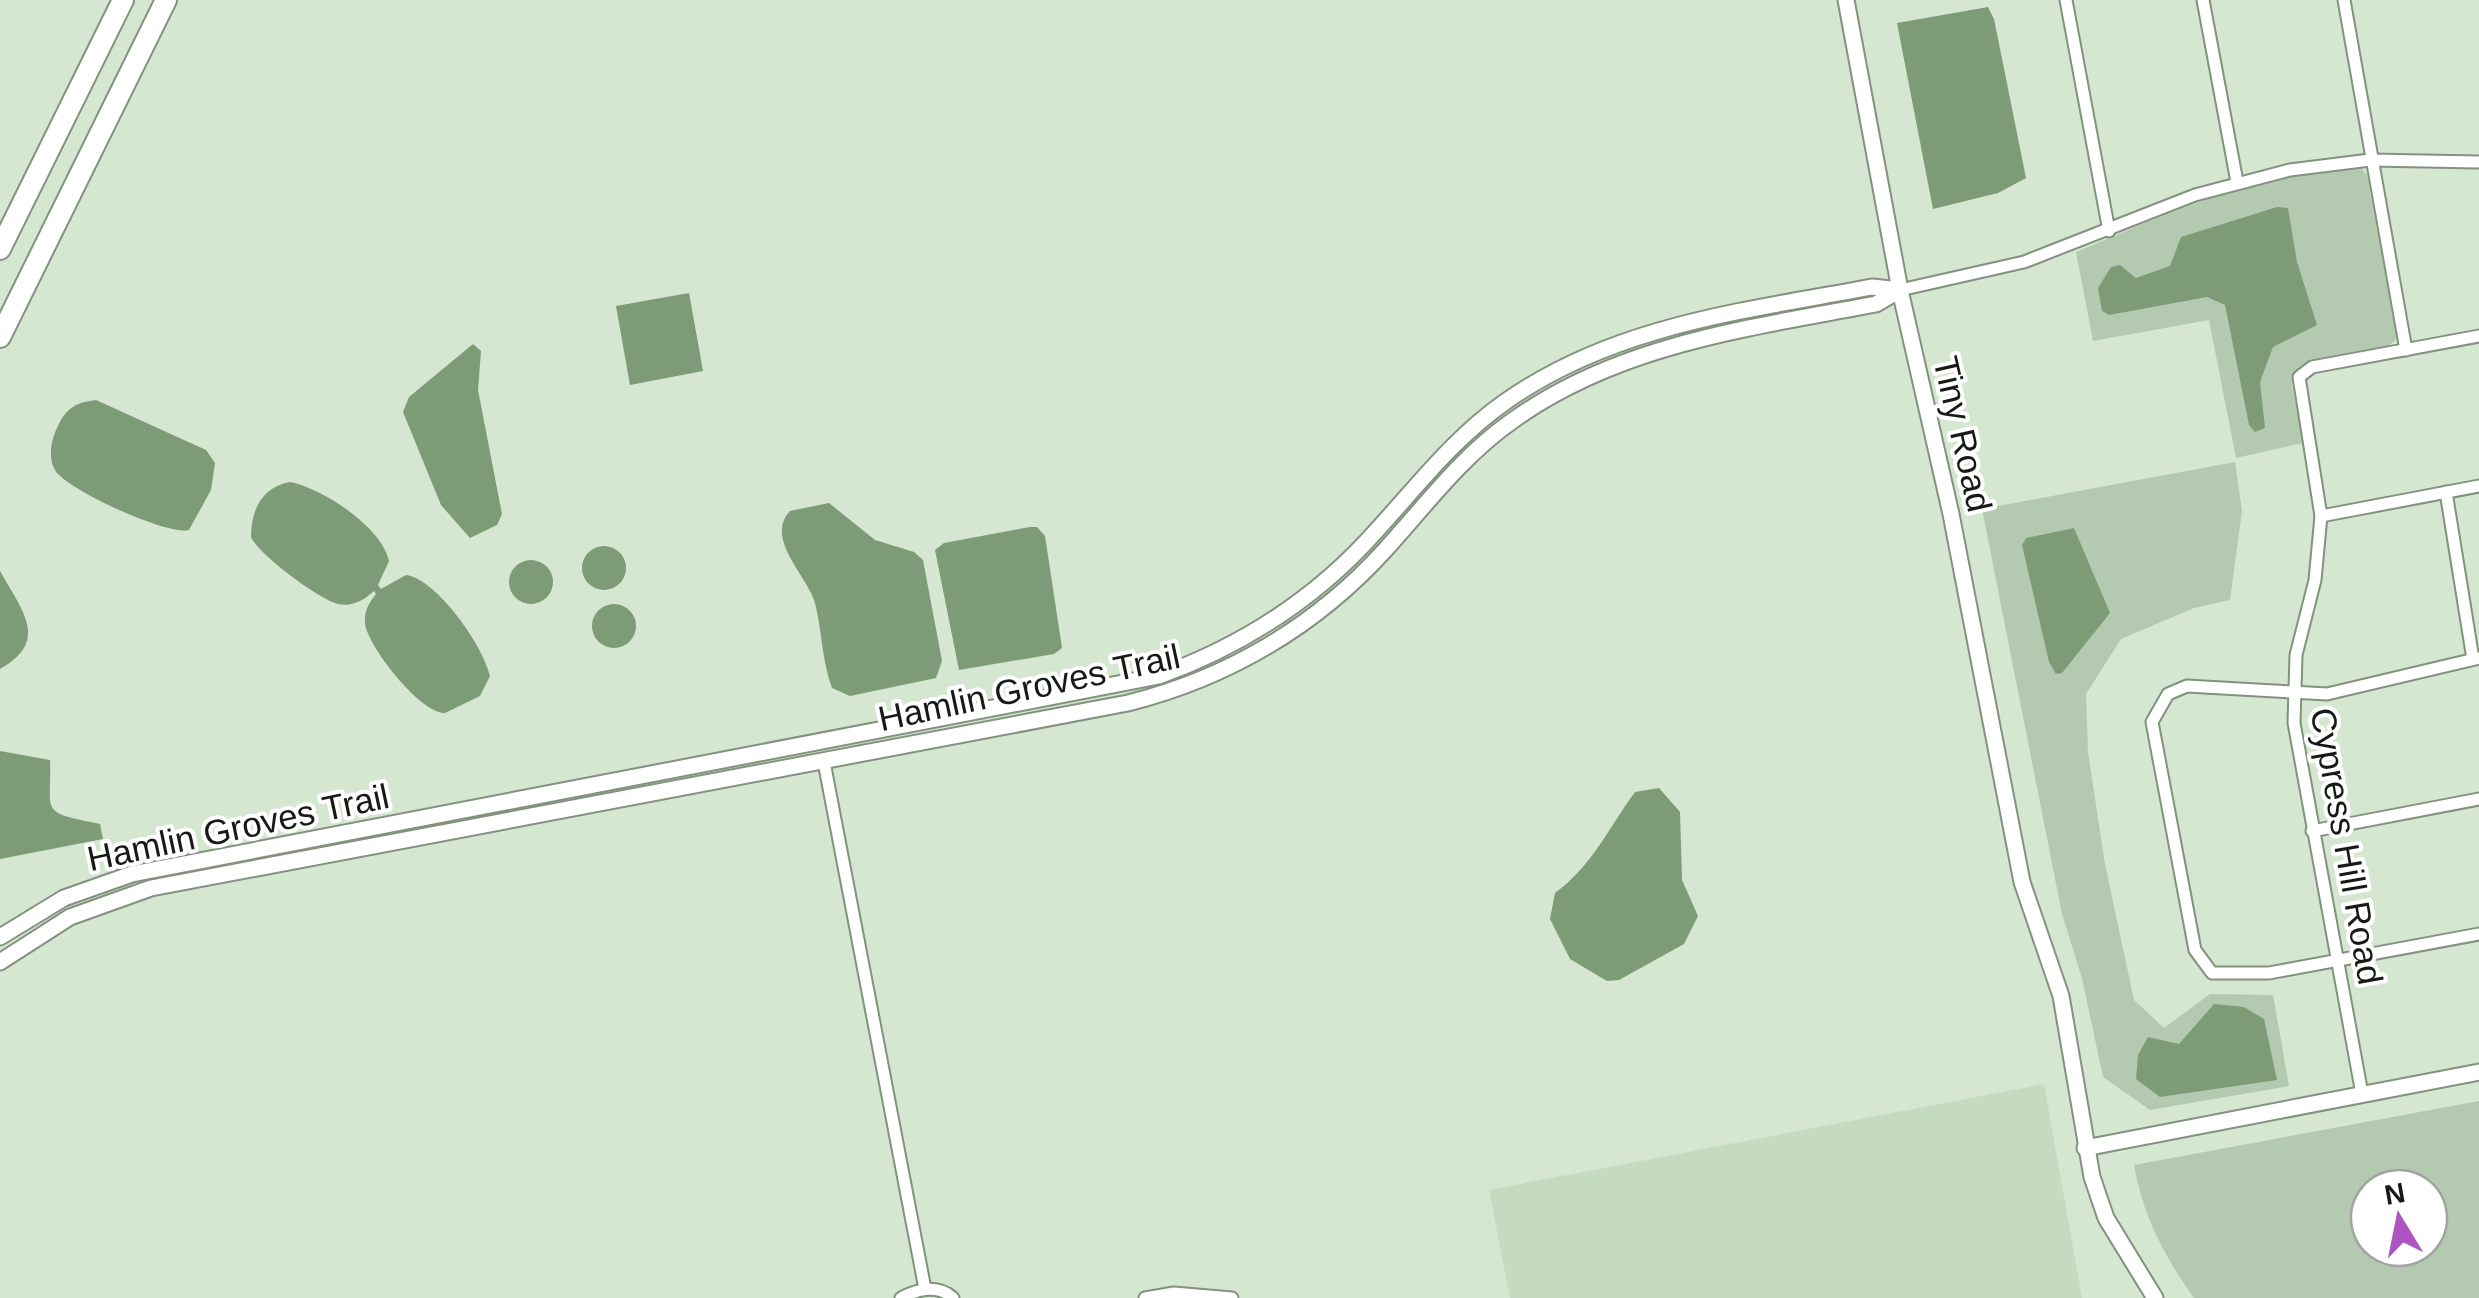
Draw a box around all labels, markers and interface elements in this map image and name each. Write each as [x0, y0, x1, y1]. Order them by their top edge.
street label: Tiny Road [1926, 353, 2000, 515]
street label: Hamlin Groves Trail [875, 636, 1183, 738]
street label: Cypress Hill Road [2303, 705, 2391, 987]
street label: Hamlin Groves Trail [84, 776, 392, 878]
north arrow [2349, 1168, 2449, 1268]
text: N [2382, 1177, 2407, 1211]

